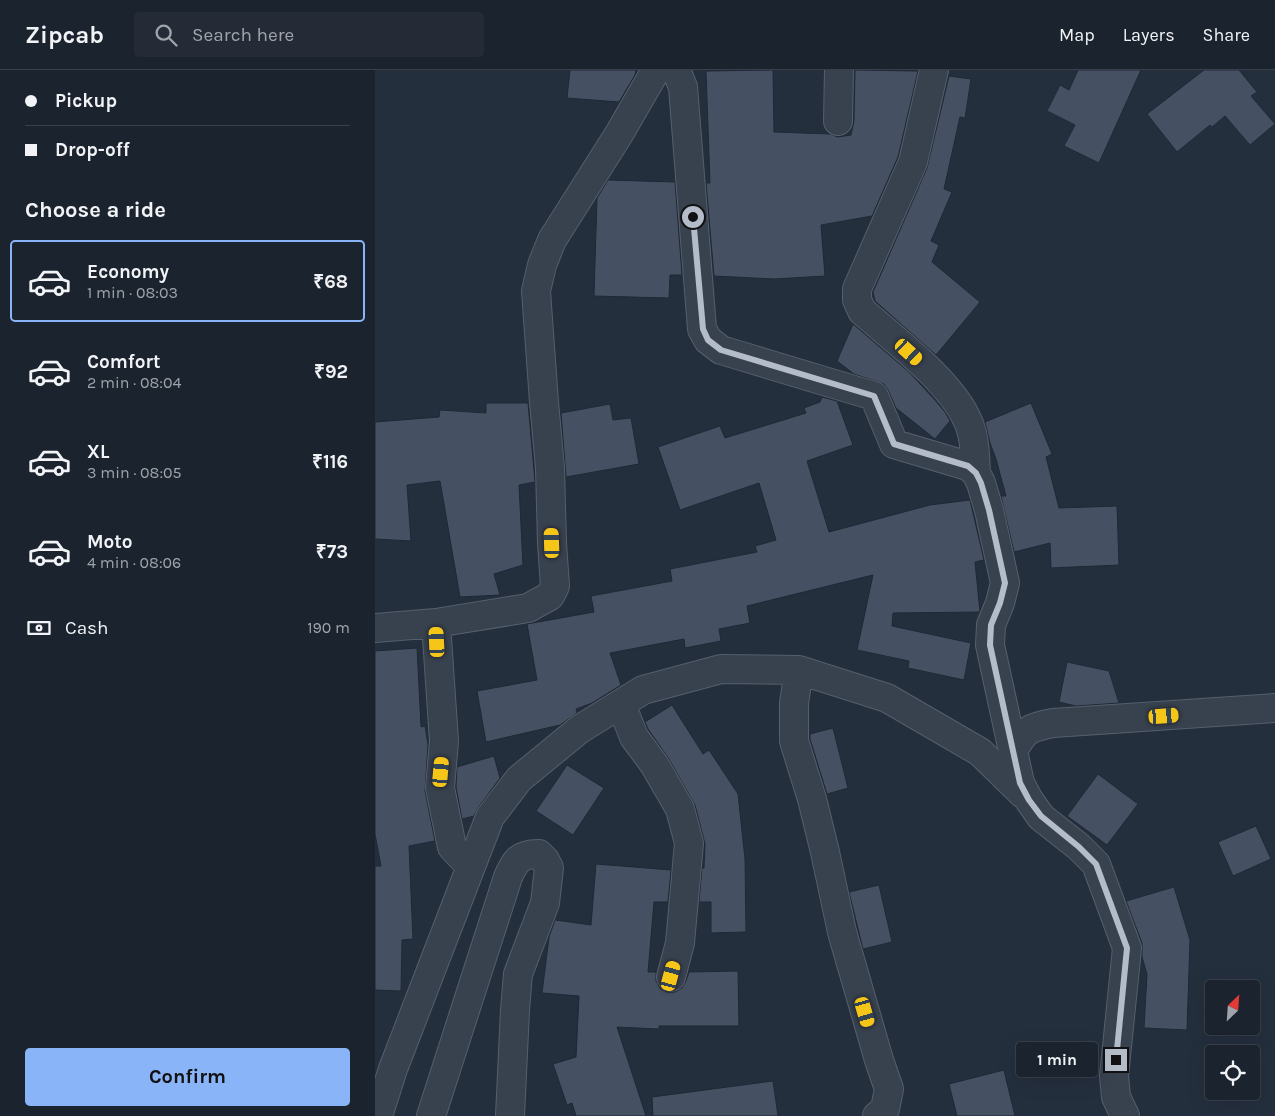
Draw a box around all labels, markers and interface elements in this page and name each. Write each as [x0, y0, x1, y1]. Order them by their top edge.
search box [134, 12, 484, 57]
text: Zipcab [25, 21, 104, 49]
icon: search [152, 21, 180, 49]
text: Search here [192, 24, 294, 46]
text: Map [1059, 24, 1095, 46]
text: Layers [1123, 24, 1175, 46]
text: Share [1203, 24, 1250, 46]
text: Pickup [55, 90, 117, 112]
text: Drop-off [55, 139, 130, 161]
text: Choose a ride [25, 197, 166, 223]
route start [682, 206, 704, 228]
icon: car [27, 259, 72, 304]
text: Economy [87, 261, 169, 283]
text: ₹68 [313, 271, 348, 293]
text: 1 min · 08:03 [87, 283, 178, 302]
car [892, 336, 925, 368]
icon: car [27, 349, 72, 394]
text: Comfort [87, 351, 161, 373]
text: ₹92 [314, 361, 348, 383]
text: 2 min · 08:04 [87, 373, 181, 392]
icon: car [27, 439, 72, 484]
text: XL [87, 441, 109, 463]
text: ₹116 [312, 451, 348, 473]
text: 3 min · 08:05 [87, 463, 182, 482]
car [543, 528, 560, 558]
icon: car [27, 529, 72, 574]
text: Moto [87, 531, 133, 553]
text: ₹73 [316, 541, 348, 563]
text: 4 min · 08:06 [87, 553, 181, 572]
icon: cash [25, 614, 53, 642]
text: Cash [65, 617, 109, 639]
text: 190 m [307, 618, 350, 637]
car [428, 627, 445, 657]
car [1148, 707, 1179, 725]
car [432, 756, 449, 788]
car [659, 960, 682, 992]
north arrow [1205, 980, 1260, 1035]
map controls [1205, 980, 1260, 1100]
car [853, 996, 876, 1028]
callout: 1 min [1016, 1042, 1099, 1078]
button: locate [1205, 1045, 1260, 1100]
button: Confirm [25, 1048, 350, 1106]
route end [1105, 1049, 1127, 1071]
text: 1 min [1037, 1050, 1077, 1069]

